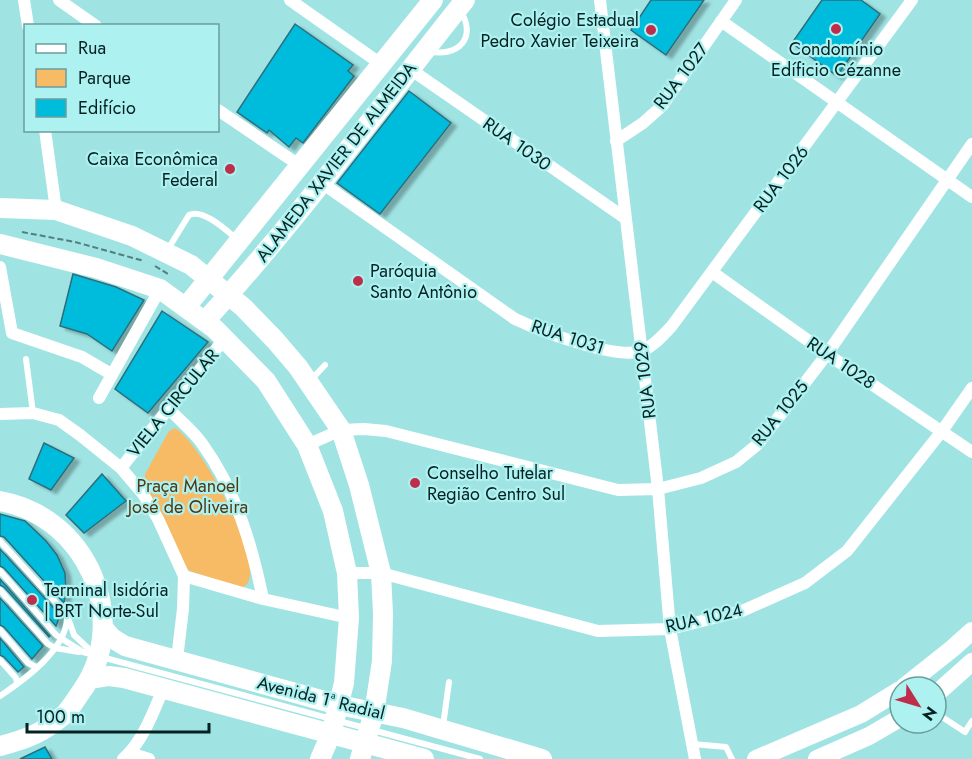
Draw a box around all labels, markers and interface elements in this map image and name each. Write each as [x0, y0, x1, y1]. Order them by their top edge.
place label: Colégio Estadual Pedro Xavier Teixeira [480, 7, 639, 54]
marker: Condomínio Edíficio Cézanne [829, 22, 843, 36]
marker: Colégio Estadual Pedro Xavier Teixeira [644, 23, 658, 37]
legend [24, 24, 219, 132]
text: Rua [78, 35, 106, 61]
place label: Condomínio Edíficio Cézanne [771, 36, 901, 83]
street label: RUA 1027 [647, 37, 715, 115]
street label: ALAMEDA XAVIER DE ALMEIDA [250, 56, 423, 268]
text: Parque [78, 65, 131, 91]
text: Edifício [78, 95, 136, 121]
street label: RUA 1030 [478, 111, 557, 177]
street label: RUA 1026 [747, 140, 815, 218]
place label: Caixa Econômica Federal [87, 146, 218, 193]
marker: Caixa Econômica Federal [223, 162, 237, 176]
place label: Paróquia Santo Antônio [370, 258, 477, 305]
marker: Paróquia Santo Antônio [351, 274, 365, 288]
street label: RUA 1031 [528, 313, 608, 361]
street label: RUA 1028 [802, 331, 880, 395]
street label: RUA 1029 [627, 340, 663, 420]
street label: VIELA CIRCULAR [121, 343, 225, 463]
street label: RUA 1025 [745, 375, 815, 451]
place label: Conselho Tutelar Região Centro Sul [427, 460, 565, 507]
park label: Praça Manoel José de Oliveira [126, 473, 248, 520]
marker: Conselho Tutelar Região Centro Sul [408, 476, 422, 490]
place label: Terminal Isidória | BRT Norte-Sul [44, 577, 168, 624]
marker: Terminal Isidória | BRT Norte-Sul [25, 593, 39, 607]
street label: RUA 1024 [663, 597, 745, 639]
street label: Avenida 1ª Radial [254, 670, 388, 726]
north arrow [888, 675, 948, 735]
scale bar [27, 696, 208, 734]
text: N [917, 702, 943, 726]
text: 100 m [36, 704, 85, 730]

